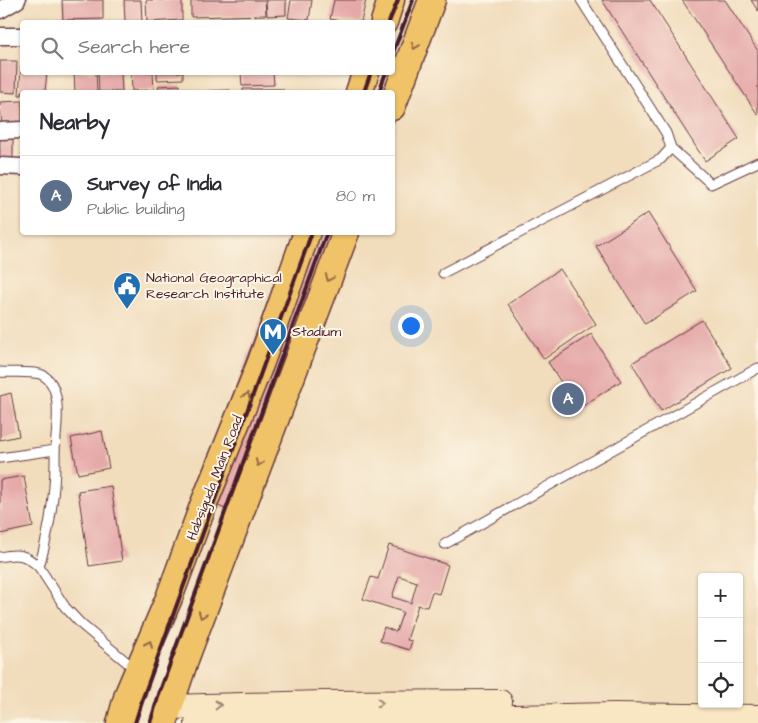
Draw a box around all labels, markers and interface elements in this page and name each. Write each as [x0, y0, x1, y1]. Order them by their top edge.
search box [20, 20, 395, 75]
icon: search [38, 34, 66, 62]
text: Search here [78, 34, 190, 61]
one-way arrow [411, 41, 421, 50]
text: Nearby [40, 108, 110, 137]
text: Survey of India [87, 171, 222, 198]
text: A [51, 185, 61, 207]
text: 80 m [336, 185, 375, 207]
text: Public building [87, 198, 185, 220]
place label: National Geographical Research Institute [146, 268, 282, 304]
public building icon: National Geographical Research Institute [112, 271, 142, 310]
one-way arrow [325, 273, 335, 282]
your location [398, 313, 424, 339]
metro station icon: Stadium [258, 317, 288, 356]
place label: Stadium [292, 322, 341, 342]
pin: A [552, 380, 584, 418]
one-way arrow [241, 392, 251, 401]
street label: Habsiguda Main Road [182, 413, 248, 543]
one-way arrow [255, 458, 265, 467]
map controls [698, 573, 743, 708]
button: + [698, 573, 743, 618]
one-way arrow [198, 610, 208, 619]
button: − [698, 618, 743, 663]
one-way arrow [142, 640, 153, 649]
button: locate [698, 663, 743, 708]
one-way arrow [377, 697, 385, 708]
one-way arrow [214, 700, 222, 711]

